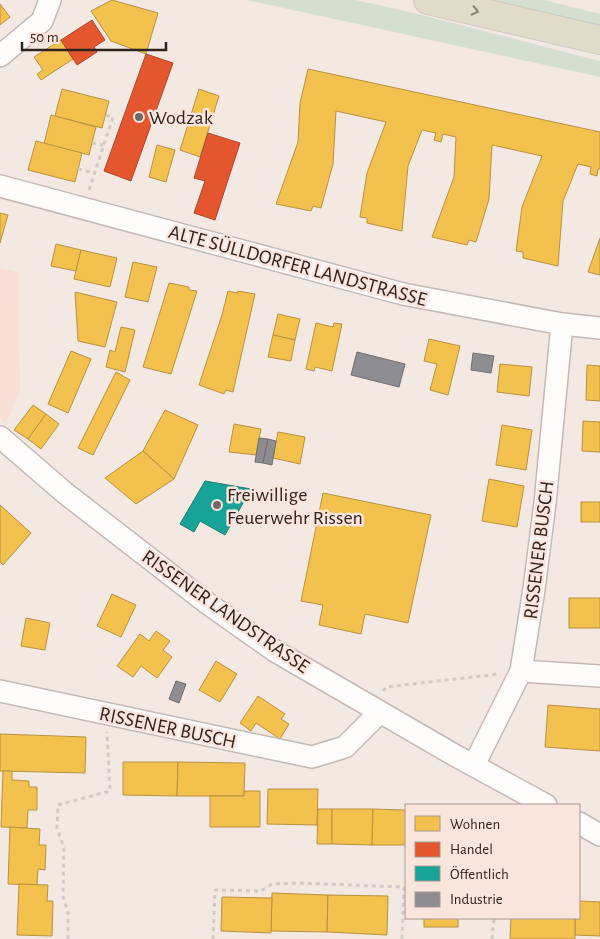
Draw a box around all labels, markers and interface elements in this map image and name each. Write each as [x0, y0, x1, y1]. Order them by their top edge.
one-way arrow [471, 5, 480, 16]
scale bar [22, 20, 166, 52]
text: 50 m [30, 30, 59, 45]
place label: Wodzak [149, 108, 213, 128]
marker: Wodzak [133, 111, 145, 123]
street label: ALTE SÜLLDORFER LANDSTRASSE [167, 222, 429, 310]
street label: RISSENER BUSCH [521, 480, 557, 621]
place label: Freiwillige Feuerwehr Rissen [227, 485, 363, 528]
marker: Freiwillige Feuerwehr Rissen [211, 499, 223, 511]
street label: RISSENER LANDSTRASSE [138, 546, 313, 677]
street label: RISSENER BUSCH [98, 704, 238, 752]
legend [405, 804, 580, 919]
text: Wohnen [450, 817, 500, 832]
text: Handel [450, 842, 493, 857]
text: Öffentlich [450, 865, 509, 882]
text: Industrie [450, 892, 503, 907]

